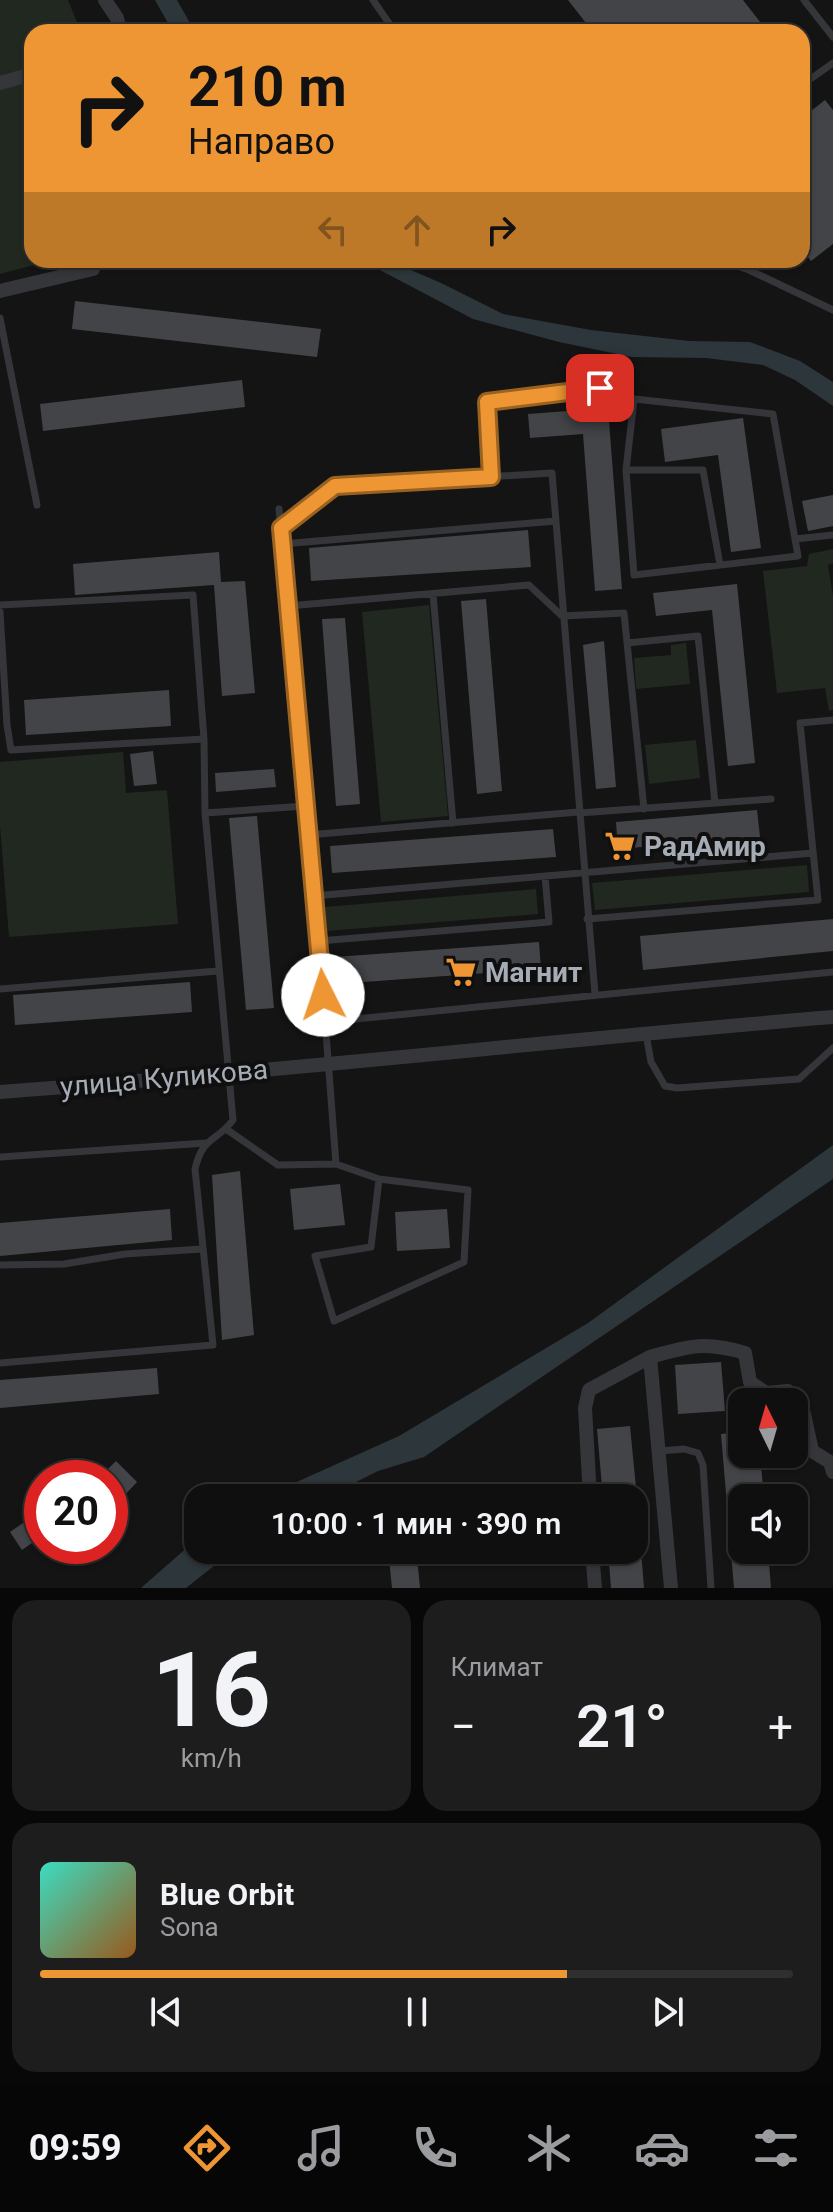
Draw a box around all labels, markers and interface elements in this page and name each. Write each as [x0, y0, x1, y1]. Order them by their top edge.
text: 210 m [188, 54, 347, 120]
icon: right [56, 56, 160, 160]
text: Направо [188, 121, 335, 163]
icon: left [311, 208, 355, 252]
icon: ahead [395, 208, 439, 252]
icon: right [479, 208, 523, 252]
pin [566, 354, 634, 422]
icon: arrive [578, 366, 622, 410]
supermarket icon: РадАмир [603, 829, 637, 863]
place label: РадАмир [644, 830, 766, 863]
position arrow [281, 953, 365, 1037]
supermarket icon: Магнит [444, 955, 478, 989]
place label: Магнит [485, 956, 582, 989]
street label: улица Куликова [59, 1052, 269, 1104]
north arrow [728, 1388, 808, 1468]
map controls [728, 1388, 808, 1564]
speed limit sign: 20 [24, 1460, 128, 1564]
button: sound [728, 1484, 808, 1564]
text: 10:00 · 1 мин · 390 m [271, 1506, 561, 1541]
text: 16 [152, 1630, 271, 1751]
text: Климат [451, 1652, 543, 1682]
text: 21° [576, 1691, 668, 1762]
text: − [451, 1701, 476, 1753]
text: + [768, 1701, 793, 1753]
text: km/h [181, 1743, 242, 1773]
text: Blue Orbit [160, 1877, 294, 1912]
text: Sona [160, 1912, 219, 1942]
icon: previous [144, 1990, 188, 2034]
icon: pause [395, 1990, 439, 2034]
icon: next [646, 1990, 690, 2034]
icon: directions [179, 2120, 235, 2176]
icon: music [293, 2120, 349, 2176]
icon: phone [407, 2120, 463, 2176]
icon: climate [521, 2120, 577, 2176]
icon: car [634, 2120, 690, 2176]
icon: filters [748, 2120, 804, 2176]
text: 09:59 [29, 2127, 122, 2169]

